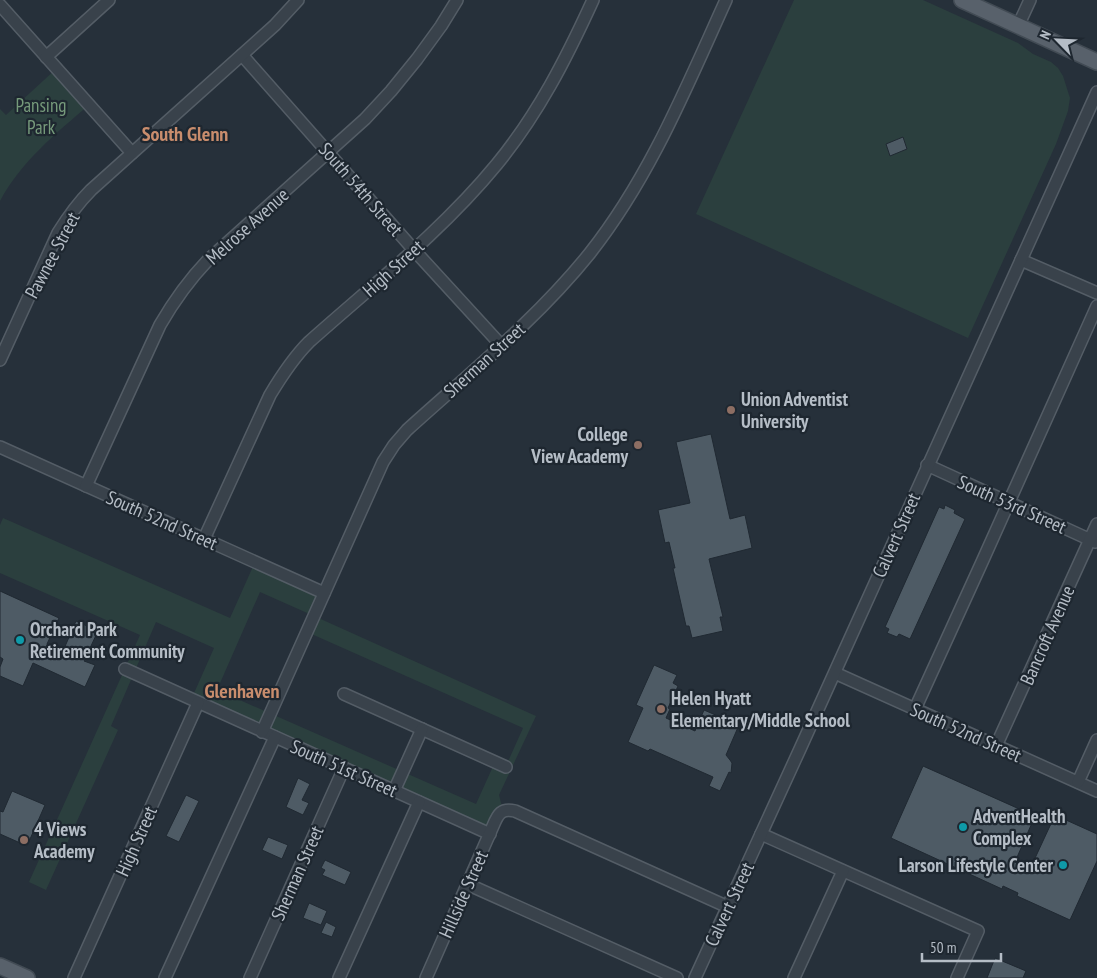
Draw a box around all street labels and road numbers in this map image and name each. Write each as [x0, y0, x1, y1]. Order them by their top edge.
street label: South 54th Street [314, 137, 409, 241]
street label: Melrose Avenue [200, 182, 294, 270]
street label: Pawnee Street [19, 207, 85, 302]
street label: High Street [357, 234, 429, 302]
street label: Sherman Street [438, 317, 530, 403]
street label: South 53rd Street [954, 469, 1071, 539]
street label: South 52nd Street [103, 485, 222, 556]
street label: Calvert Street [867, 488, 926, 581]
street label: Bancroft Avenue [1014, 581, 1080, 688]
street label: South 52nd Street [907, 697, 1026, 768]
street label: South 51st Street [287, 734, 402, 803]
street label: High Street [110, 802, 162, 880]
street label: Sherman Street [265, 821, 329, 924]
street label: Hillside Street [433, 846, 493, 941]
street label: Calvert Street [699, 857, 759, 950]

